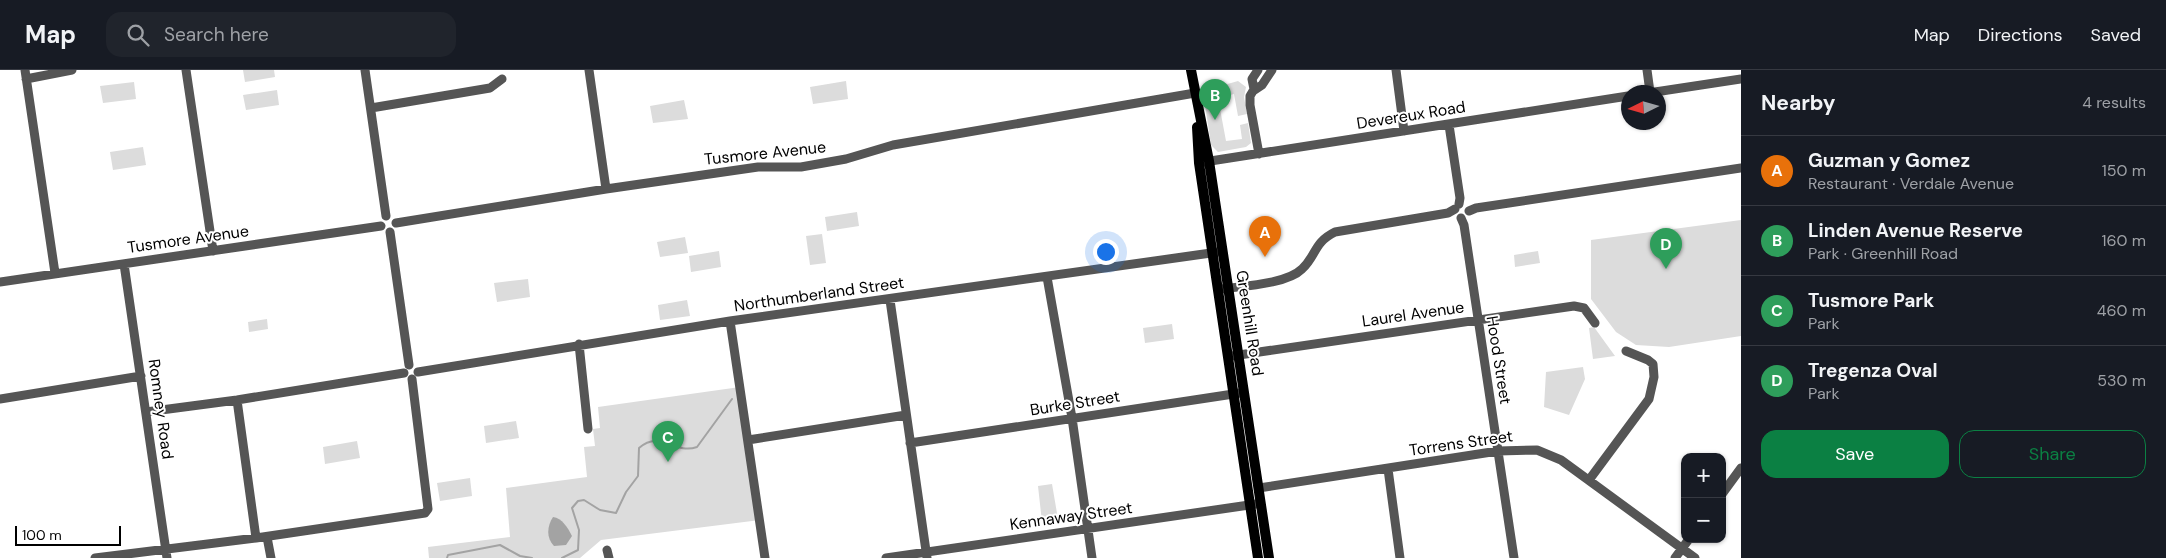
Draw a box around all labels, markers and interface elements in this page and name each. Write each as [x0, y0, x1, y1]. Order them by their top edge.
search box [106, 12, 456, 57]
text: Map [25, 19, 76, 50]
icon: search [124, 21, 152, 49]
text: Search here [164, 22, 269, 47]
text: Map [1914, 23, 1950, 47]
text: Directions [1978, 23, 2063, 47]
text: Saved [2091, 23, 2141, 47]
pin: B [1199, 79, 1231, 120]
north arrow [1621, 85, 1666, 130]
text: Nearby [1761, 89, 1835, 117]
text: 4 results [2082, 92, 2146, 113]
street label: Devereux Road [1355, 96, 1467, 134]
street label: Tusmore Avenue [703, 136, 827, 170]
text: Guzman y Gomez [1808, 148, 1970, 173]
text: A [1771, 160, 1783, 181]
text: 150 m [2102, 160, 2146, 181]
text: Restaurant · Verdale Avenue [1808, 173, 2014, 194]
pin: A [1249, 216, 1281, 257]
text: Linden Avenue Reserve [1808, 218, 2023, 243]
street label: Tusmore Avenue [126, 220, 250, 258]
pin: D [1650, 228, 1682, 269]
text: B [1772, 230, 1782, 251]
text: 160 m [2102, 230, 2146, 251]
your location [1093, 239, 1119, 265]
text: Park · Greenhill Road [1808, 243, 1958, 264]
street label: Greenhill Road [1231, 269, 1269, 377]
street label: Northumberland Street [733, 272, 905, 316]
text: Tusmore Park [1808, 288, 1934, 313]
street label: Laurel Avenue [1360, 296, 1466, 332]
text: C [1771, 300, 1783, 321]
text: 460 m [2097, 300, 2146, 321]
text: Park [1808, 313, 1840, 334]
street label: Hood Street [1482, 314, 1516, 406]
street label: Romney Road [144, 357, 178, 461]
text: Tregenza Oval [1808, 358, 1938, 383]
text: D [1771, 370, 1783, 391]
text: 530 m [2097, 370, 2146, 391]
text: Park [1808, 383, 1840, 404]
street label: Burke Street [1028, 386, 1122, 420]
pin: C [652, 421, 684, 462]
street label: Torrens Street [1408, 425, 1514, 461]
button: Save [1761, 430, 1949, 478]
button: Share [1959, 430, 2146, 478]
map controls [1681, 453, 1726, 543]
button: + [1681, 453, 1726, 498]
street label: Kennaway Street [1008, 497, 1134, 535]
button: − [1681, 498, 1726, 543]
scale bar [15, 523, 121, 546]
text: 100 m [22, 526, 62, 544]

